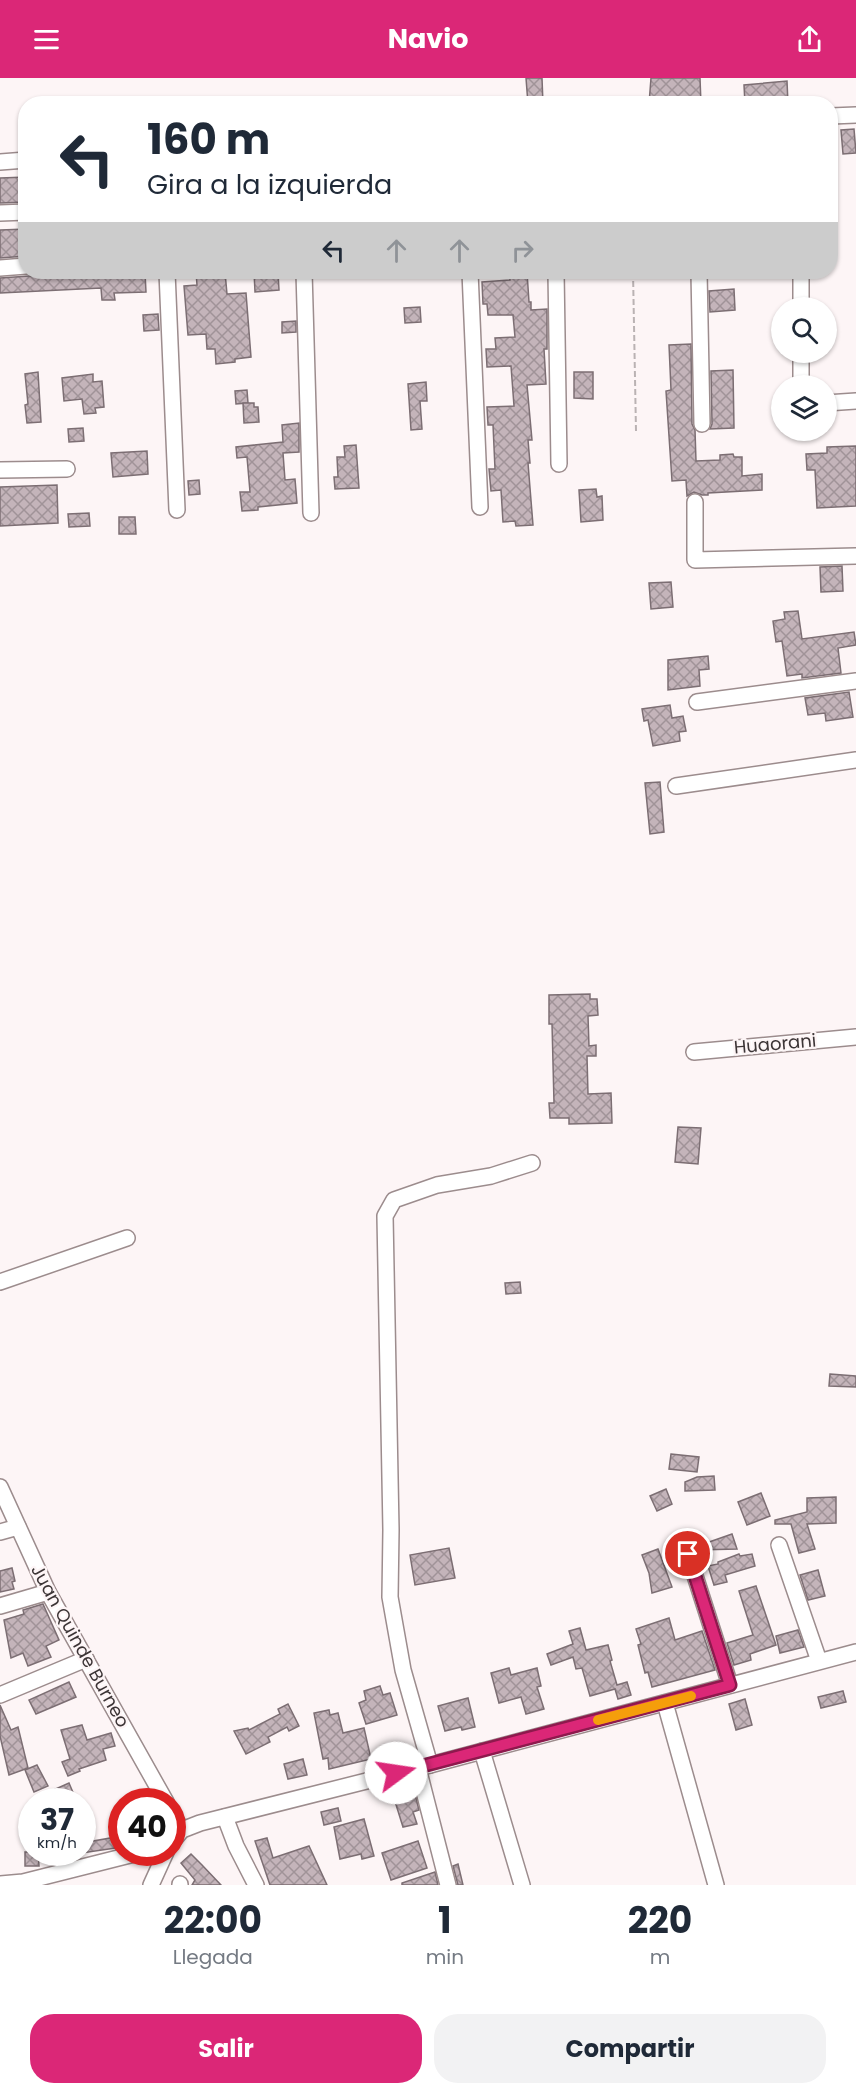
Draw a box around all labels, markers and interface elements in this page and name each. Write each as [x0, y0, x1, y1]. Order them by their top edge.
text: Navio [388, 20, 468, 57]
icon: menu [30, 23, 63, 56]
icon: share [793, 23, 826, 56]
text: 160 m [147, 110, 270, 169]
icon: left [48, 120, 126, 198]
text: Gira a la izquierda [147, 166, 392, 203]
icon: left [317, 234, 350, 267]
icon: ahead [380, 234, 413, 267]
icon: ahead [443, 234, 476, 267]
icon: right [506, 234, 539, 267]
map controls [771, 297, 837, 441]
button: search [771, 297, 837, 363]
button: layers [771, 375, 837, 441]
street label: Huaorani [733, 1027, 817, 1060]
pin [662, 1528, 713, 1579]
icon: arrive [671, 1537, 704, 1570]
street label: Juan Quinde Burneo [25, 1560, 136, 1732]
position arrow [364, 1741, 428, 1805]
speed limit sign: 40 [108, 1788, 186, 1866]
text: 37 [40, 1798, 74, 1841]
text: km/h [37, 1832, 77, 1853]
text: 22:00 [164, 1895, 262, 1946]
text: 1 [438, 1895, 452, 1946]
text: 220 [628, 1895, 692, 1946]
text: Llegada [173, 1943, 253, 1971]
text: min [426, 1943, 464, 1971]
text: m [650, 1943, 670, 1971]
button: Salir [30, 2014, 422, 2083]
button: Compartir [434, 2014, 826, 2083]

